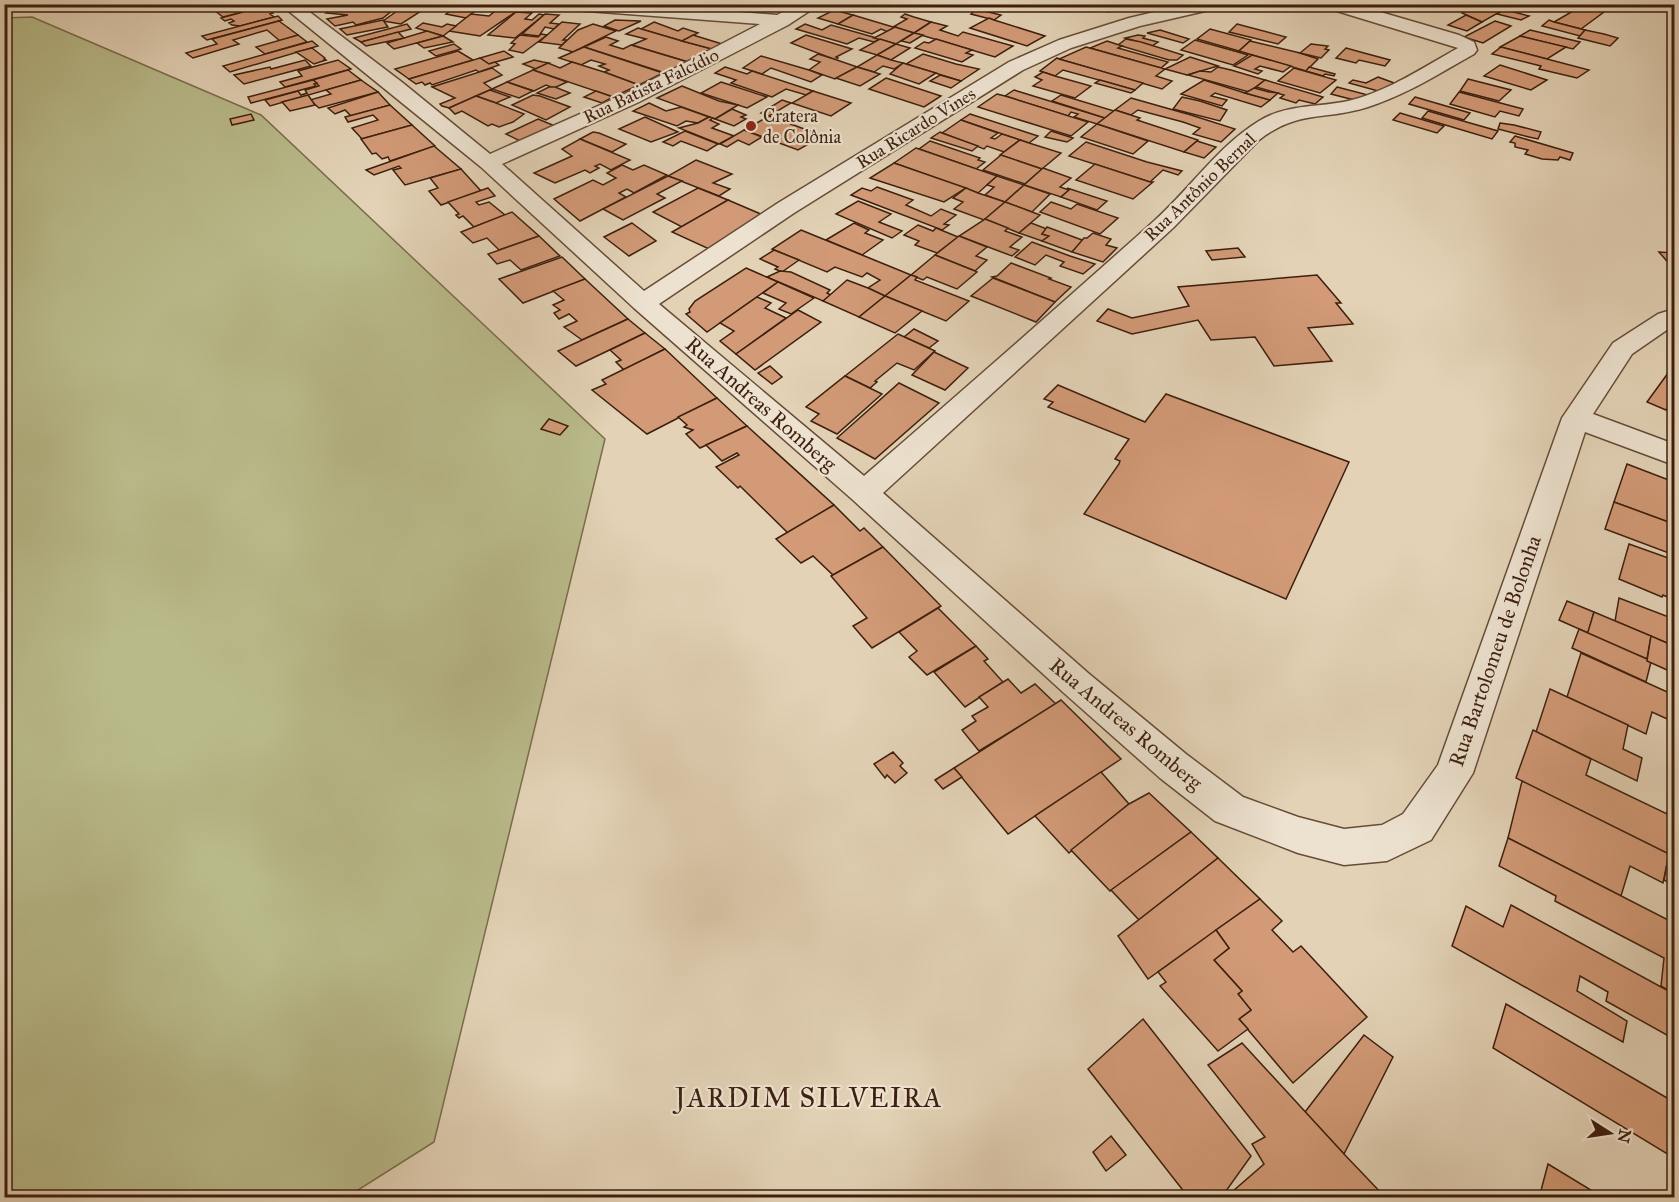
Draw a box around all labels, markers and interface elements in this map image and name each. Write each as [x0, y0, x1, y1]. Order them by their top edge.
street label: Rua Batista Falcídio [580, 44, 722, 128]
street label: Rua Ricardo Vines [852, 83, 980, 173]
place label: Cratera de Colônia [763, 105, 841, 148]
marker: Cratera de Colônia [744, 119, 758, 133]
street label: Rua Antônio Bernal [1139, 128, 1261, 246]
street label: Rua Andreas Romberg [680, 331, 842, 477]
street label: Rua Bartolomeu de Bolonha [1443, 532, 1547, 770]
street label: Rua Andreas Romberg [1044, 652, 1208, 796]
district label: JARDIM SILVEIRA [672, 1081, 943, 1114]
north arrow [1580, 1103, 1640, 1163]
text: N [1613, 1127, 1635, 1145]

